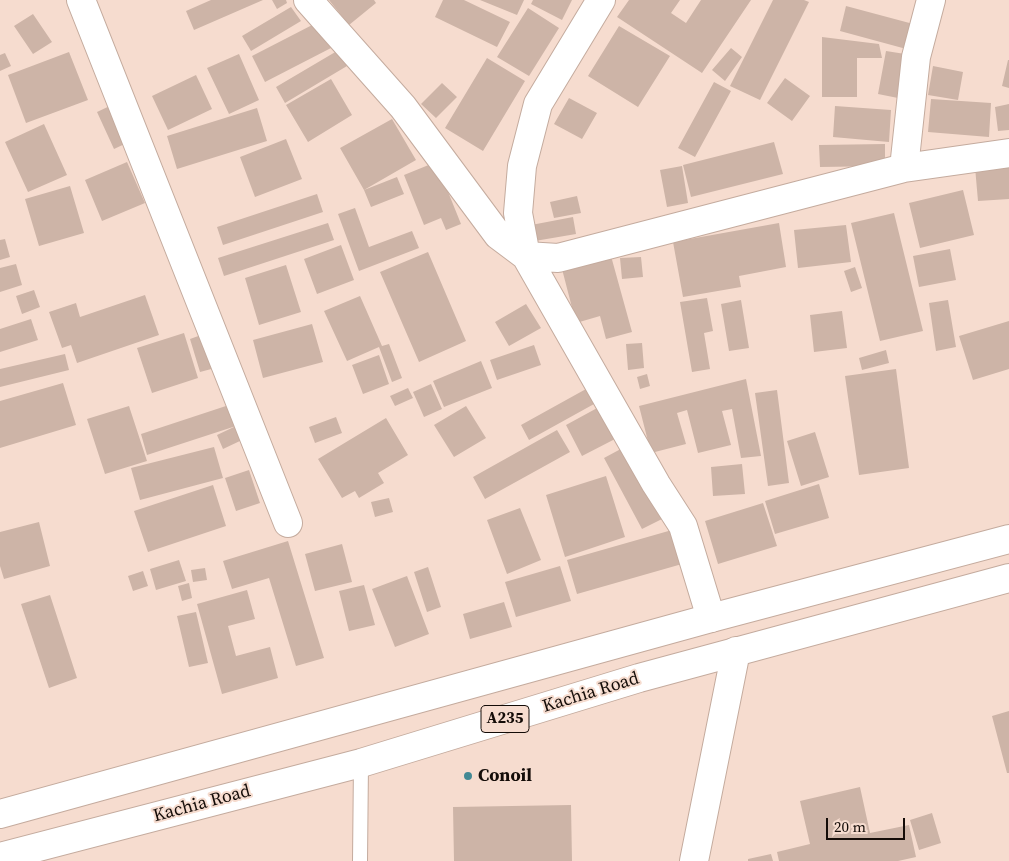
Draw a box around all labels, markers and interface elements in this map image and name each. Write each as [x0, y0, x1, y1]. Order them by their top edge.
street label: Kachia Road [540, 668, 642, 718]
road number: A235 [481, 706, 529, 732]
place label: Conoil [478, 765, 532, 787]
marker: Conoil [462, 770, 474, 782]
street label: Kachia Road [151, 781, 253, 827]
scale bar [829, 808, 908, 840]
text: 20 m [834, 816, 866, 837]

